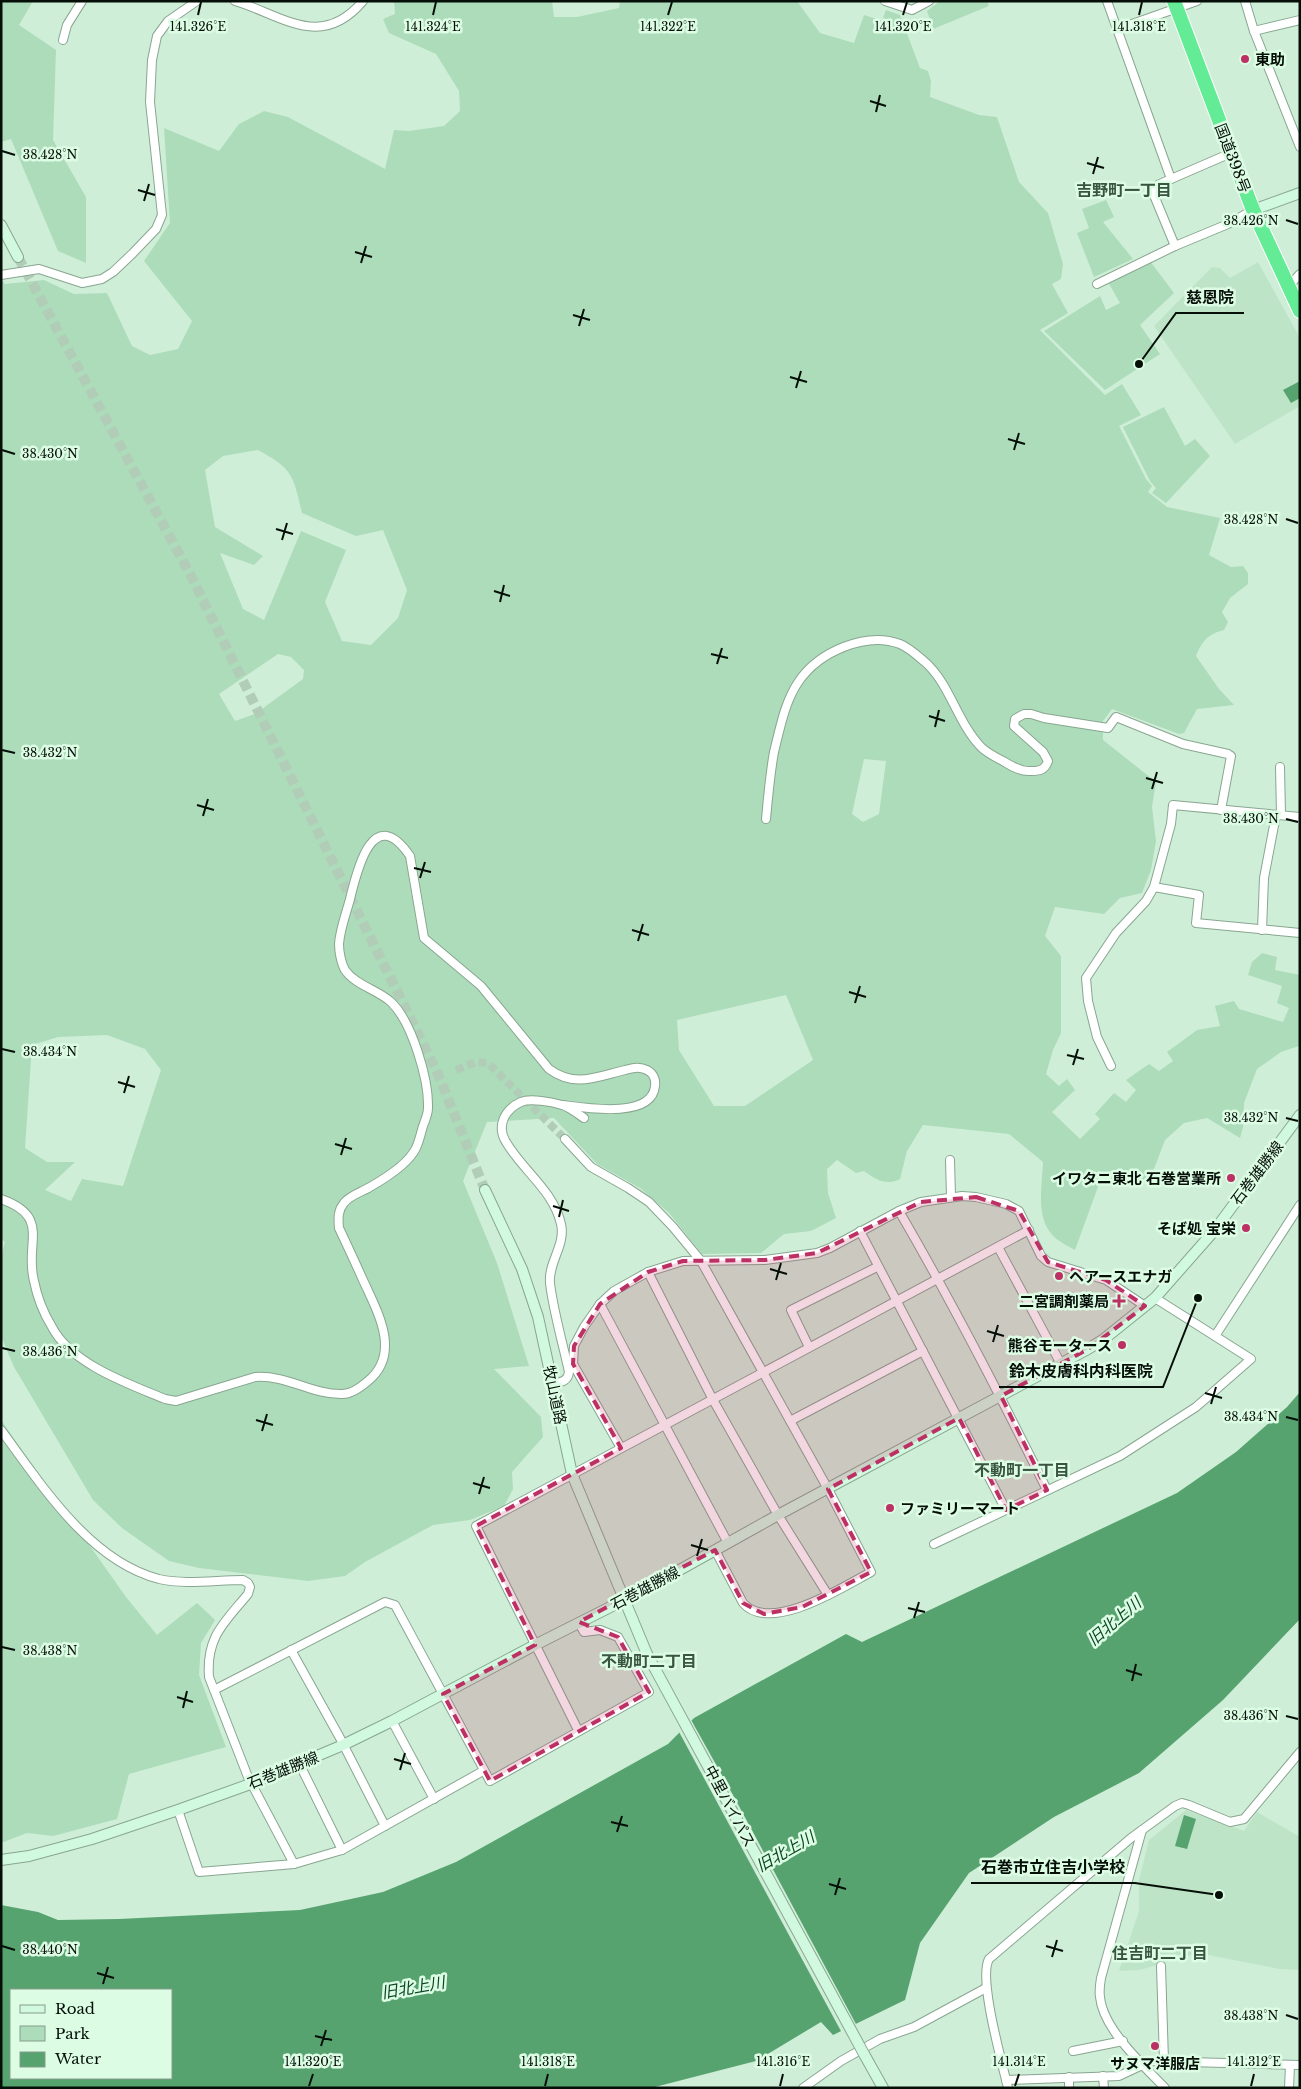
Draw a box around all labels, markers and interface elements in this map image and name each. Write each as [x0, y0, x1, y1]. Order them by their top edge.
text: 141.326°E [170, 19, 226, 34]
text: 141.324°E [405, 19, 461, 34]
text: 141.322°E [640, 19, 696, 34]
text: 141.320°E [874, 19, 932, 34]
text: 141.318°E [1112, 19, 1166, 34]
place label: 東助 [1255, 50, 1285, 69]
marker: 東助 [1239, 53, 1251, 65]
street label: 国道398号 [1211, 121, 1255, 195]
text: 38.428°N [23, 147, 77, 162]
district label: 吉野町一丁目 [1076, 180, 1172, 200]
text: 38.426°N [1224, 213, 1279, 228]
callout: 慈恩院 [1176, 282, 1244, 313]
text: 慈恩院 [1186, 287, 1234, 307]
text: 38.430°N [22, 446, 78, 461]
text: 38.428°N [1224, 512, 1278, 527]
text: 38.432°N [23, 745, 77, 760]
text: 38.430°N [1223, 811, 1279, 826]
text: 38.434°N [23, 1044, 77, 1059]
text: 38.432°N [1224, 1110, 1278, 1125]
street label: 石巻雄勝線 [1227, 1137, 1287, 1209]
place label: イワタニ東北 石巻営業所 [1052, 1169, 1221, 1188]
marker: イワタニ東北 石巻営業所 [1225, 1172, 1237, 1184]
place label: そば処 宝栄 [1157, 1219, 1236, 1238]
marker: そば処 宝栄 [1240, 1222, 1252, 1234]
place label: ヘアースエナガ [1069, 1267, 1172, 1286]
marker: ヘアースエナガ [1053, 1270, 1065, 1282]
place label: 二宮調剤薬局 [1019, 1292, 1109, 1311]
marker: 二宮調剤薬局 [1113, 1295, 1125, 1307]
place label: 熊谷モータース [1008, 1336, 1112, 1355]
marker: 熊谷モータース [1116, 1339, 1128, 1351]
text: 38.436°N [23, 1344, 78, 1359]
callout: 鈴木皮膚科内科医院 [999, 1356, 1163, 1387]
text: 鈴木皮膚科内科医院 [1009, 1361, 1153, 1381]
street label: 牧山道路 [539, 1364, 571, 1426]
text: 38.434°N [1224, 1409, 1278, 1424]
district label: 不動町一丁目 [974, 1460, 1070, 1480]
place label: ファミリーマート [900, 1499, 1020, 1518]
marker: ファミリーマート [884, 1502, 896, 1514]
street label: 石巻雄勝線 [607, 1562, 683, 1614]
water label: 旧北上川 [1083, 1591, 1146, 1649]
text: 38.438°N [23, 1643, 77, 1658]
district label: 不動町二丁目 [601, 1651, 697, 1671]
text: 38.436°N [1224, 1708, 1279, 1723]
street label: 石巻雄勝線 [245, 1747, 321, 1793]
street label: 中里バイパス [701, 1762, 759, 1850]
water label: 旧北上川 [752, 1825, 819, 1876]
callout: 石巻市立住吉小学校 [971, 1852, 1135, 1883]
text: 石巻市立住吉小学校 [981, 1857, 1125, 1877]
text: 38.440°N [22, 1942, 78, 1957]
district label: 住吉町二丁目 [1111, 1943, 1208, 1963]
water label: 旧北上川 [380, 1971, 448, 2002]
legend [10, 1989, 172, 2079]
text: Road [55, 1999, 95, 2018]
text: 38.438°N [1224, 2008, 1278, 2023]
text: Park [55, 2024, 91, 2043]
marker: サヌマ洋服店 [1149, 2040, 1161, 2052]
text: Water [54, 2049, 102, 2068]
text: 141.320°E [284, 2054, 342, 2069]
text: 141.318°E [521, 2054, 575, 2069]
text: 141.316°E [756, 2054, 810, 2069]
text: 141.314°E [992, 2054, 1046, 2069]
place label: サヌマ洋服店 [1110, 2054, 1200, 2073]
text: 141.312°E [1227, 2054, 1281, 2069]

